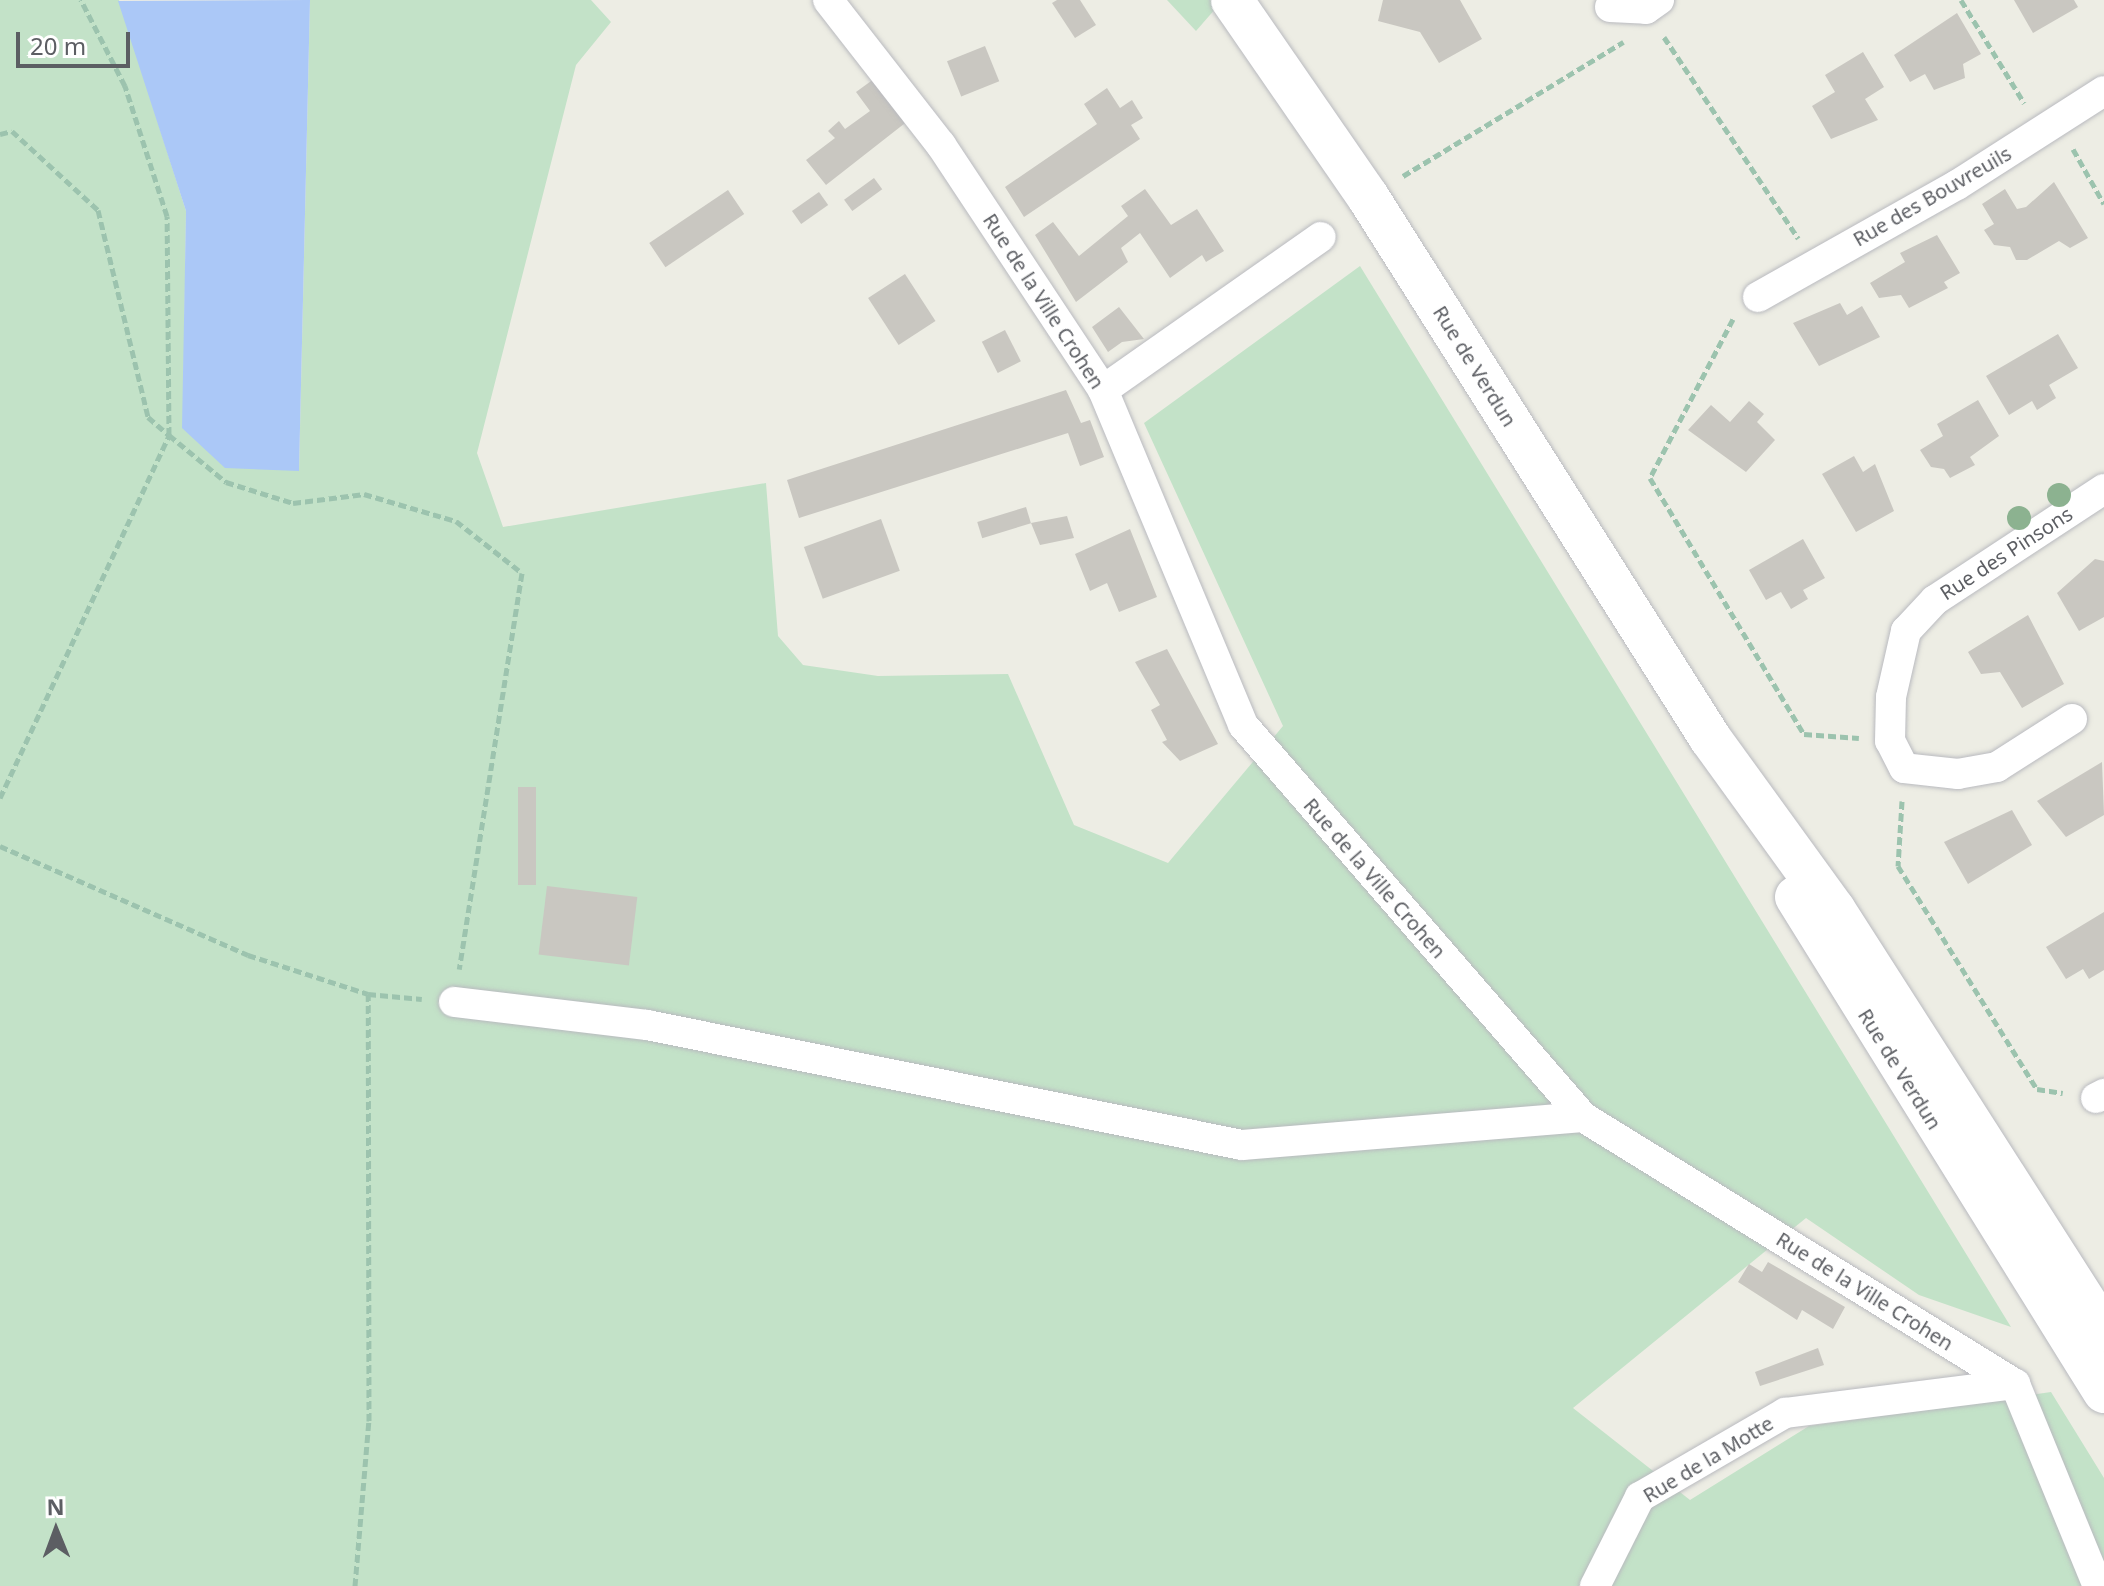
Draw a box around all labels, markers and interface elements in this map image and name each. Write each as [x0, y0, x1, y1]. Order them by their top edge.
scale bar [20, 16, 134, 66]
text: 20 m [30, 29, 86, 62]
street label: Rue des Bouvreuils [1849, 141, 2015, 251]
street label: Rue de la Ville Crohen [978, 209, 1110, 393]
street label: Rue de Verdun [1428, 301, 1522, 431]
street label: Rue des Pinsons [1935, 501, 2077, 605]
street label: Rue de la Ville Crohen [1299, 793, 1451, 963]
street label: Rue de Verdun [1853, 1004, 1947, 1134]
street label: Rue de la Ville Crohen [1772, 1227, 1958, 1355]
street label: Rue de la Motte [1639, 1411, 1777, 1507]
north arrow [16, 1490, 96, 1570]
text: N [46, 1491, 65, 1521]

